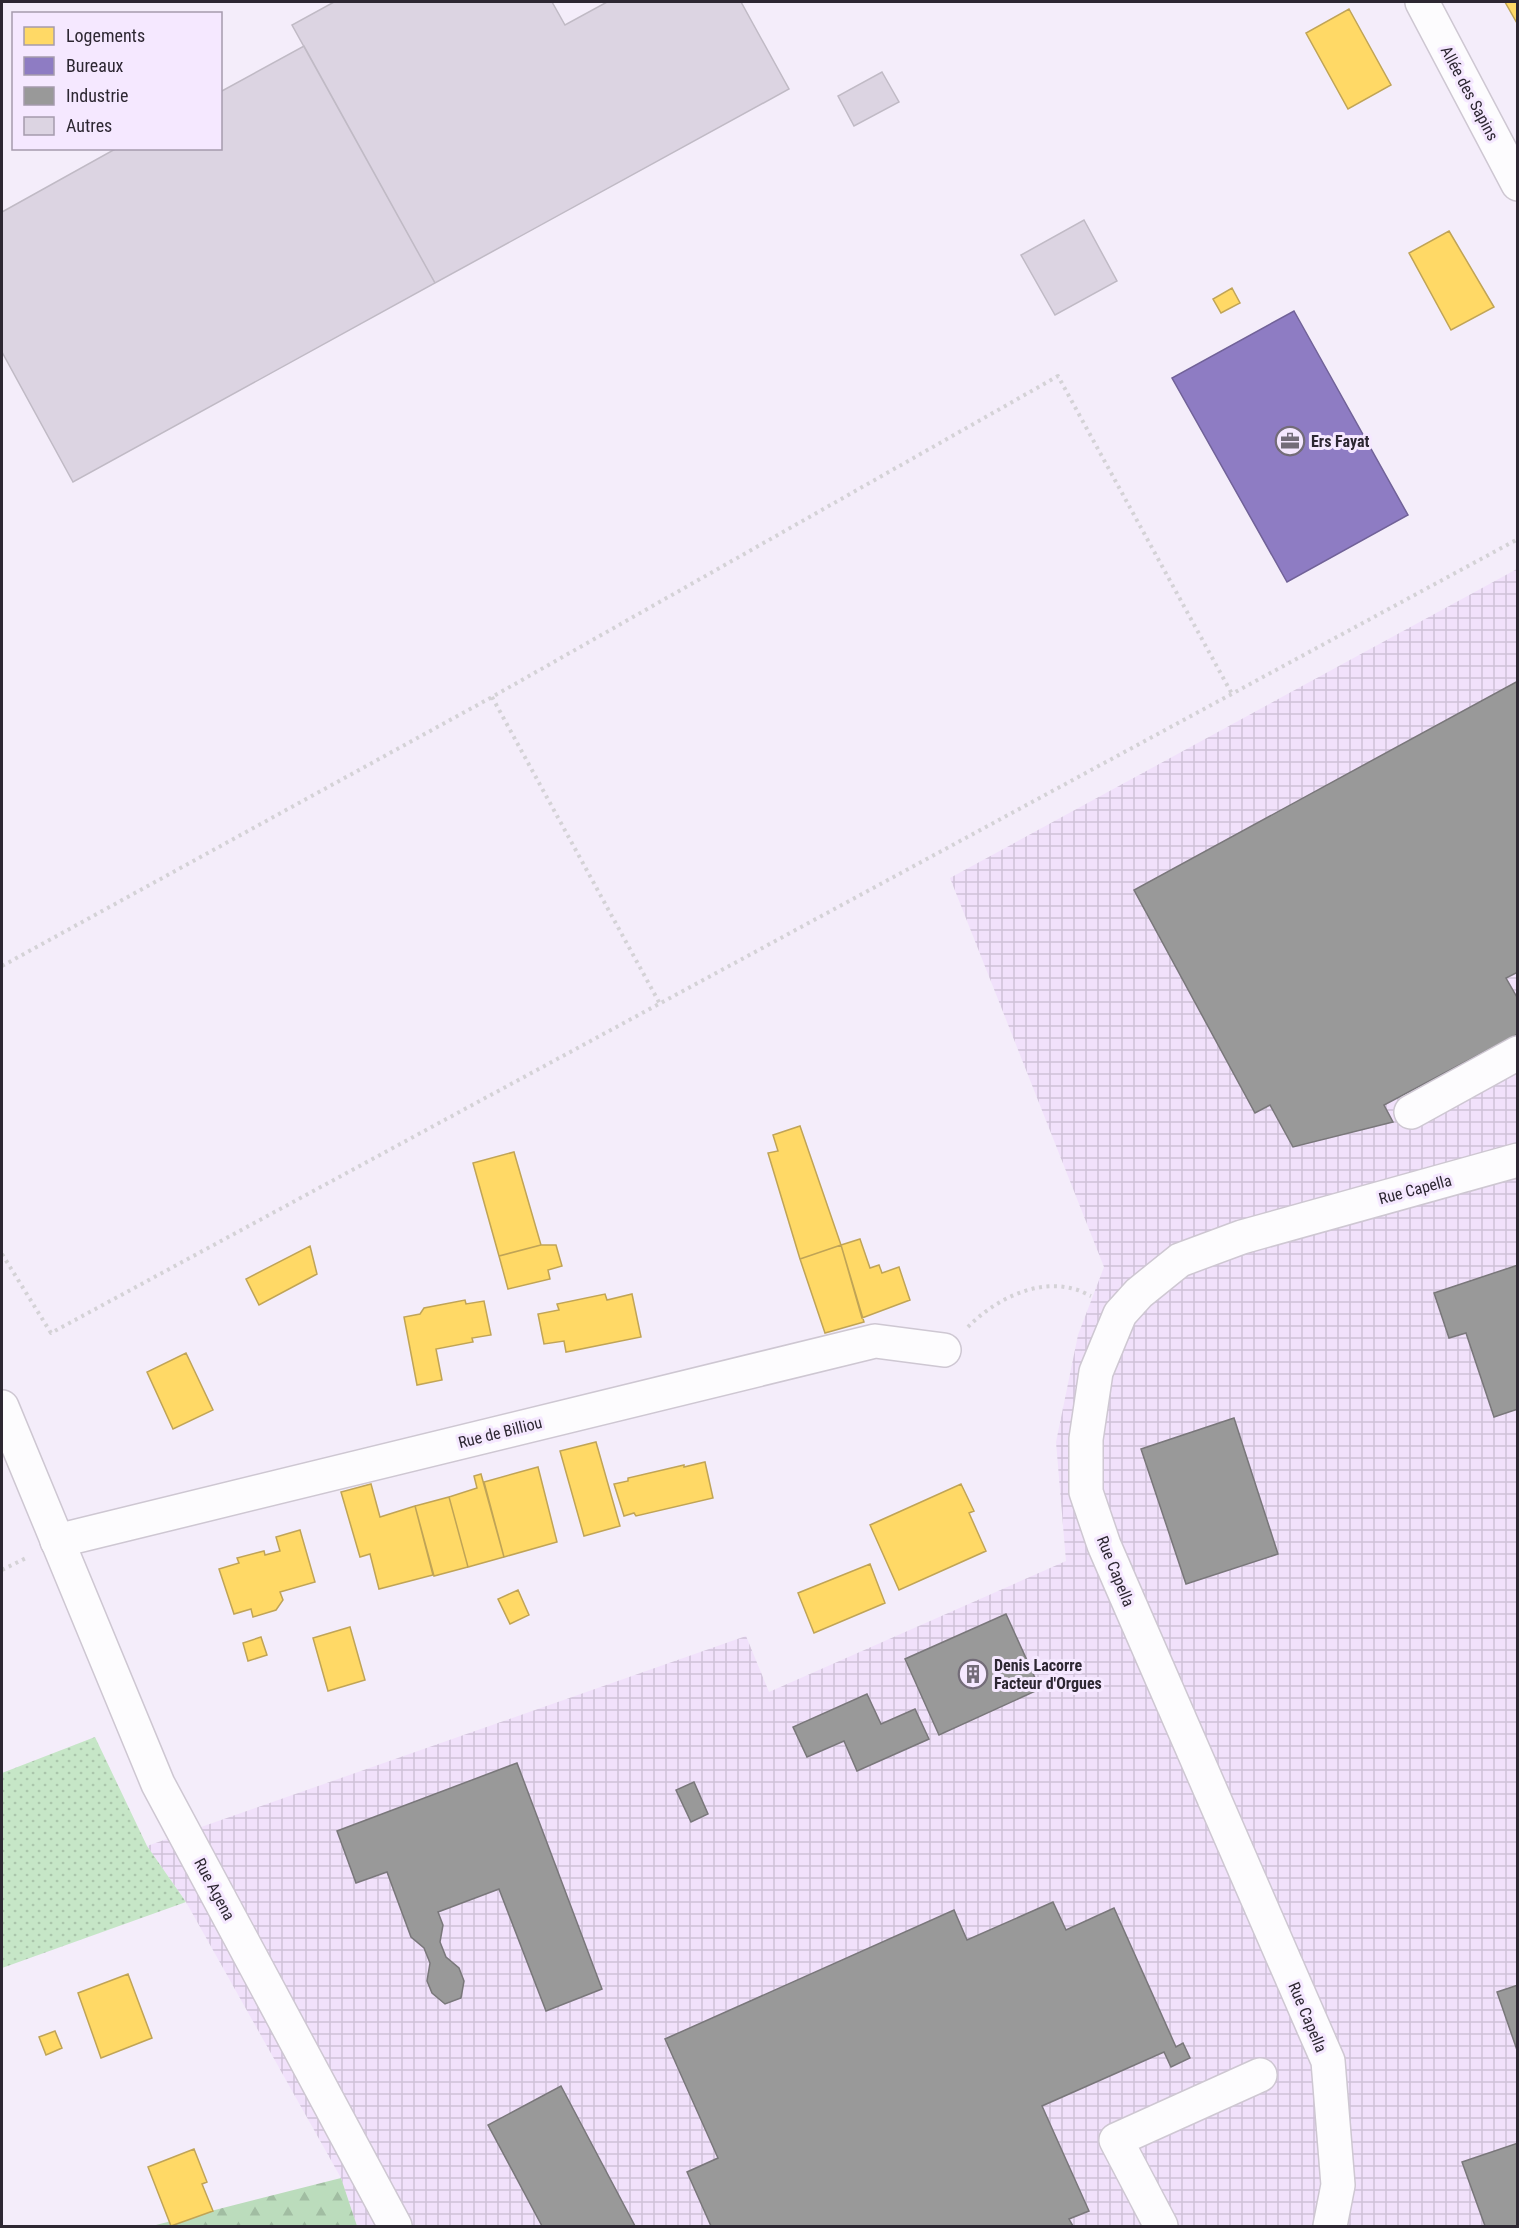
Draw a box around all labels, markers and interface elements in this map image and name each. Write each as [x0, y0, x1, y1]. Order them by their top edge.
legend [12, 12, 222, 150]
text: Logements [66, 25, 145, 46]
street label: Allée des Sapins [1437, 43, 1502, 144]
text: Bureaux [66, 55, 124, 76]
text: Industrie [66, 85, 128, 106]
text: Autres [66, 115, 112, 136]
office icon: Ers Fayat [1274, 425, 1306, 457]
place label: Ers Fayat [1311, 432, 1369, 451]
street label: Rue Capella [1377, 1171, 1454, 1208]
street label: Rue de Billiou [456, 1413, 544, 1452]
street label: Rue Capella [1093, 1533, 1138, 1609]
place label: Denis Lacorre Facteur d'Orgues [994, 1656, 1102, 1693]
building icon: Denis Lacorre Facteur d'Orgues [957, 1658, 989, 1690]
street label: Rue Agena [190, 1855, 239, 1923]
street label: Rue Capella [1284, 1979, 1331, 2055]

